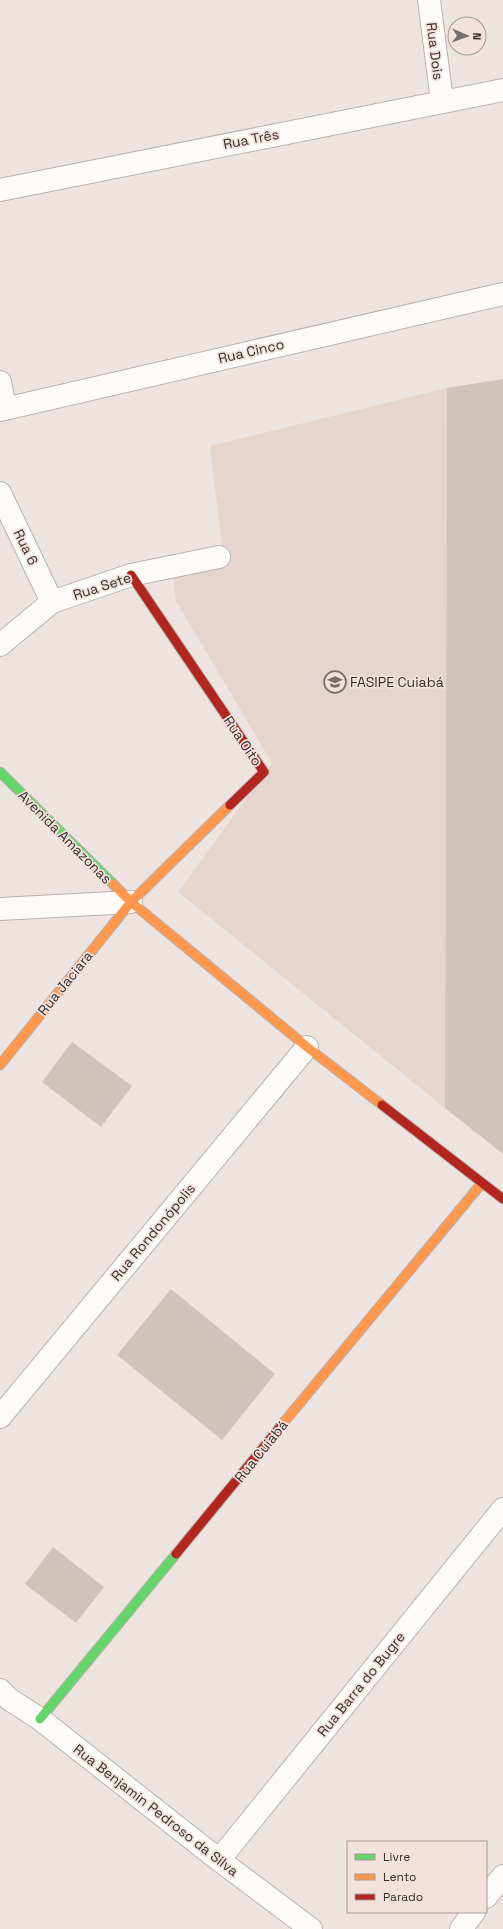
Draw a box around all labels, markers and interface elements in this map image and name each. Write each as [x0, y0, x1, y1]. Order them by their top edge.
north arrow [447, 16, 487, 56]
street label: Rua Dois [423, 21, 447, 81]
text: N [470, 32, 484, 40]
street label: Rua Três [222, 125, 280, 153]
street label: Rua Cinco [216, 335, 286, 367]
street label: Rua 6 [10, 526, 42, 568]
street label: Rua Sete [71, 568, 133, 604]
school or university icon: FASIPE Cuiabá [322, 669, 348, 695]
place label: FASIPE Cuiabá [350, 673, 444, 691]
street label: Rua Oito [220, 712, 266, 770]
street label: Avenida Amazonas [14, 786, 116, 888]
street label: Rua Jaciara [34, 947, 96, 1019]
street label: Rua Rondonópolis [107, 1180, 199, 1284]
street label: Rua Cuiabá [230, 1416, 292, 1486]
street label: Rua Barra do Bugre [313, 1628, 409, 1740]
street label: Rua Benjamin Pedroso da Silva [70, 1740, 242, 1880]
legend [347, 1841, 487, 1913]
text: Livre [383, 1849, 410, 1865]
text: Lento [383, 1869, 417, 1885]
text: Parado [383, 1889, 423, 1905]

